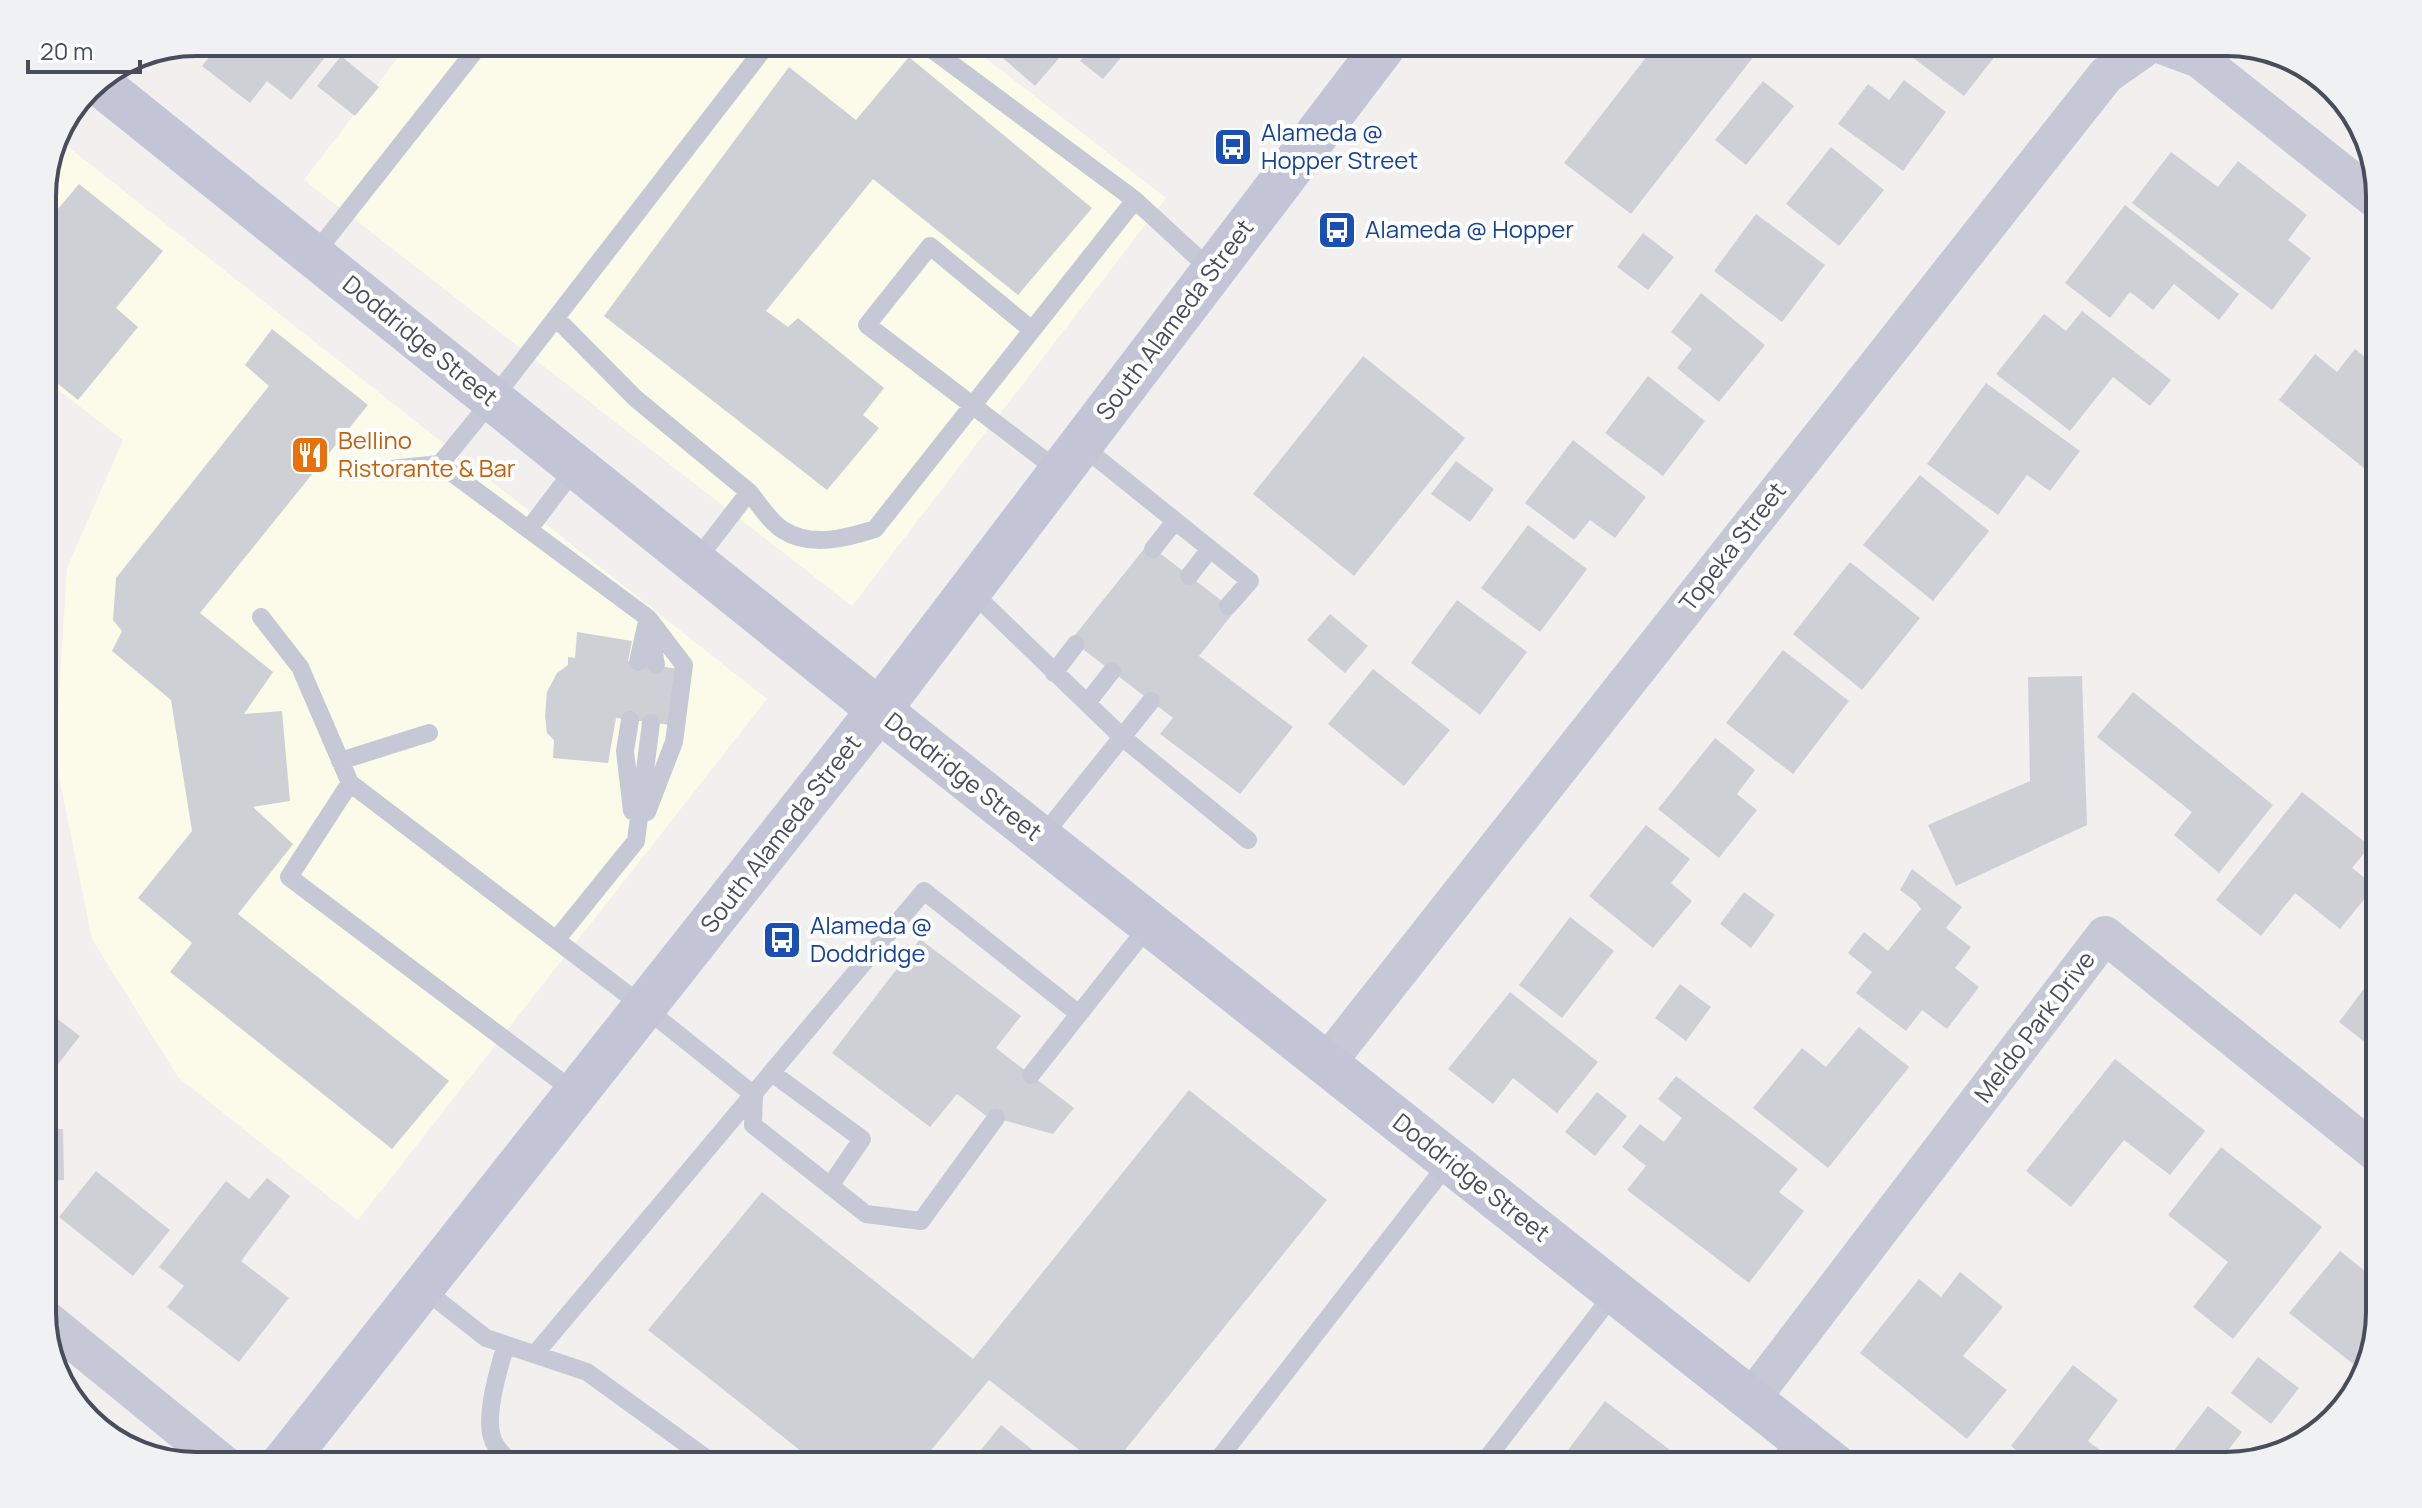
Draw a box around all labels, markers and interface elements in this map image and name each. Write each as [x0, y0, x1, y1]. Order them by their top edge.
scale bar [28, 24, 140, 74]
text: 20 m [40, 34, 93, 67]
place label: Alameda @ Hopper Street [1261, 115, 1418, 176]
bus stop icon: Alameda @ Hopper Street [1212, 126, 1254, 168]
bus stop icon: Alameda @ Hopper [1316, 209, 1358, 251]
street label: South Alameda Street [1087, 212, 1260, 426]
place label: Alameda @ Hopper [1365, 212, 1574, 245]
street label: Doddridge Street [336, 267, 505, 413]
place label: Bellino Ristorante & Bar [338, 423, 516, 484]
restaurant icon: Bellino Ristorante & Bar [289, 434, 331, 476]
street label: Topeka Street [1671, 475, 1793, 617]
street label: Doddridge Street [879, 704, 1049, 848]
street label: South Alameda Street [692, 727, 868, 939]
place label: Alameda @ Doddridge [810, 908, 932, 969]
bus stop icon: Alameda @ Doddridge [761, 919, 803, 961]
street label: Meldo Park Drive [1966, 944, 2102, 1109]
street label: Doddridge Street [1387, 1105, 1557, 1249]

